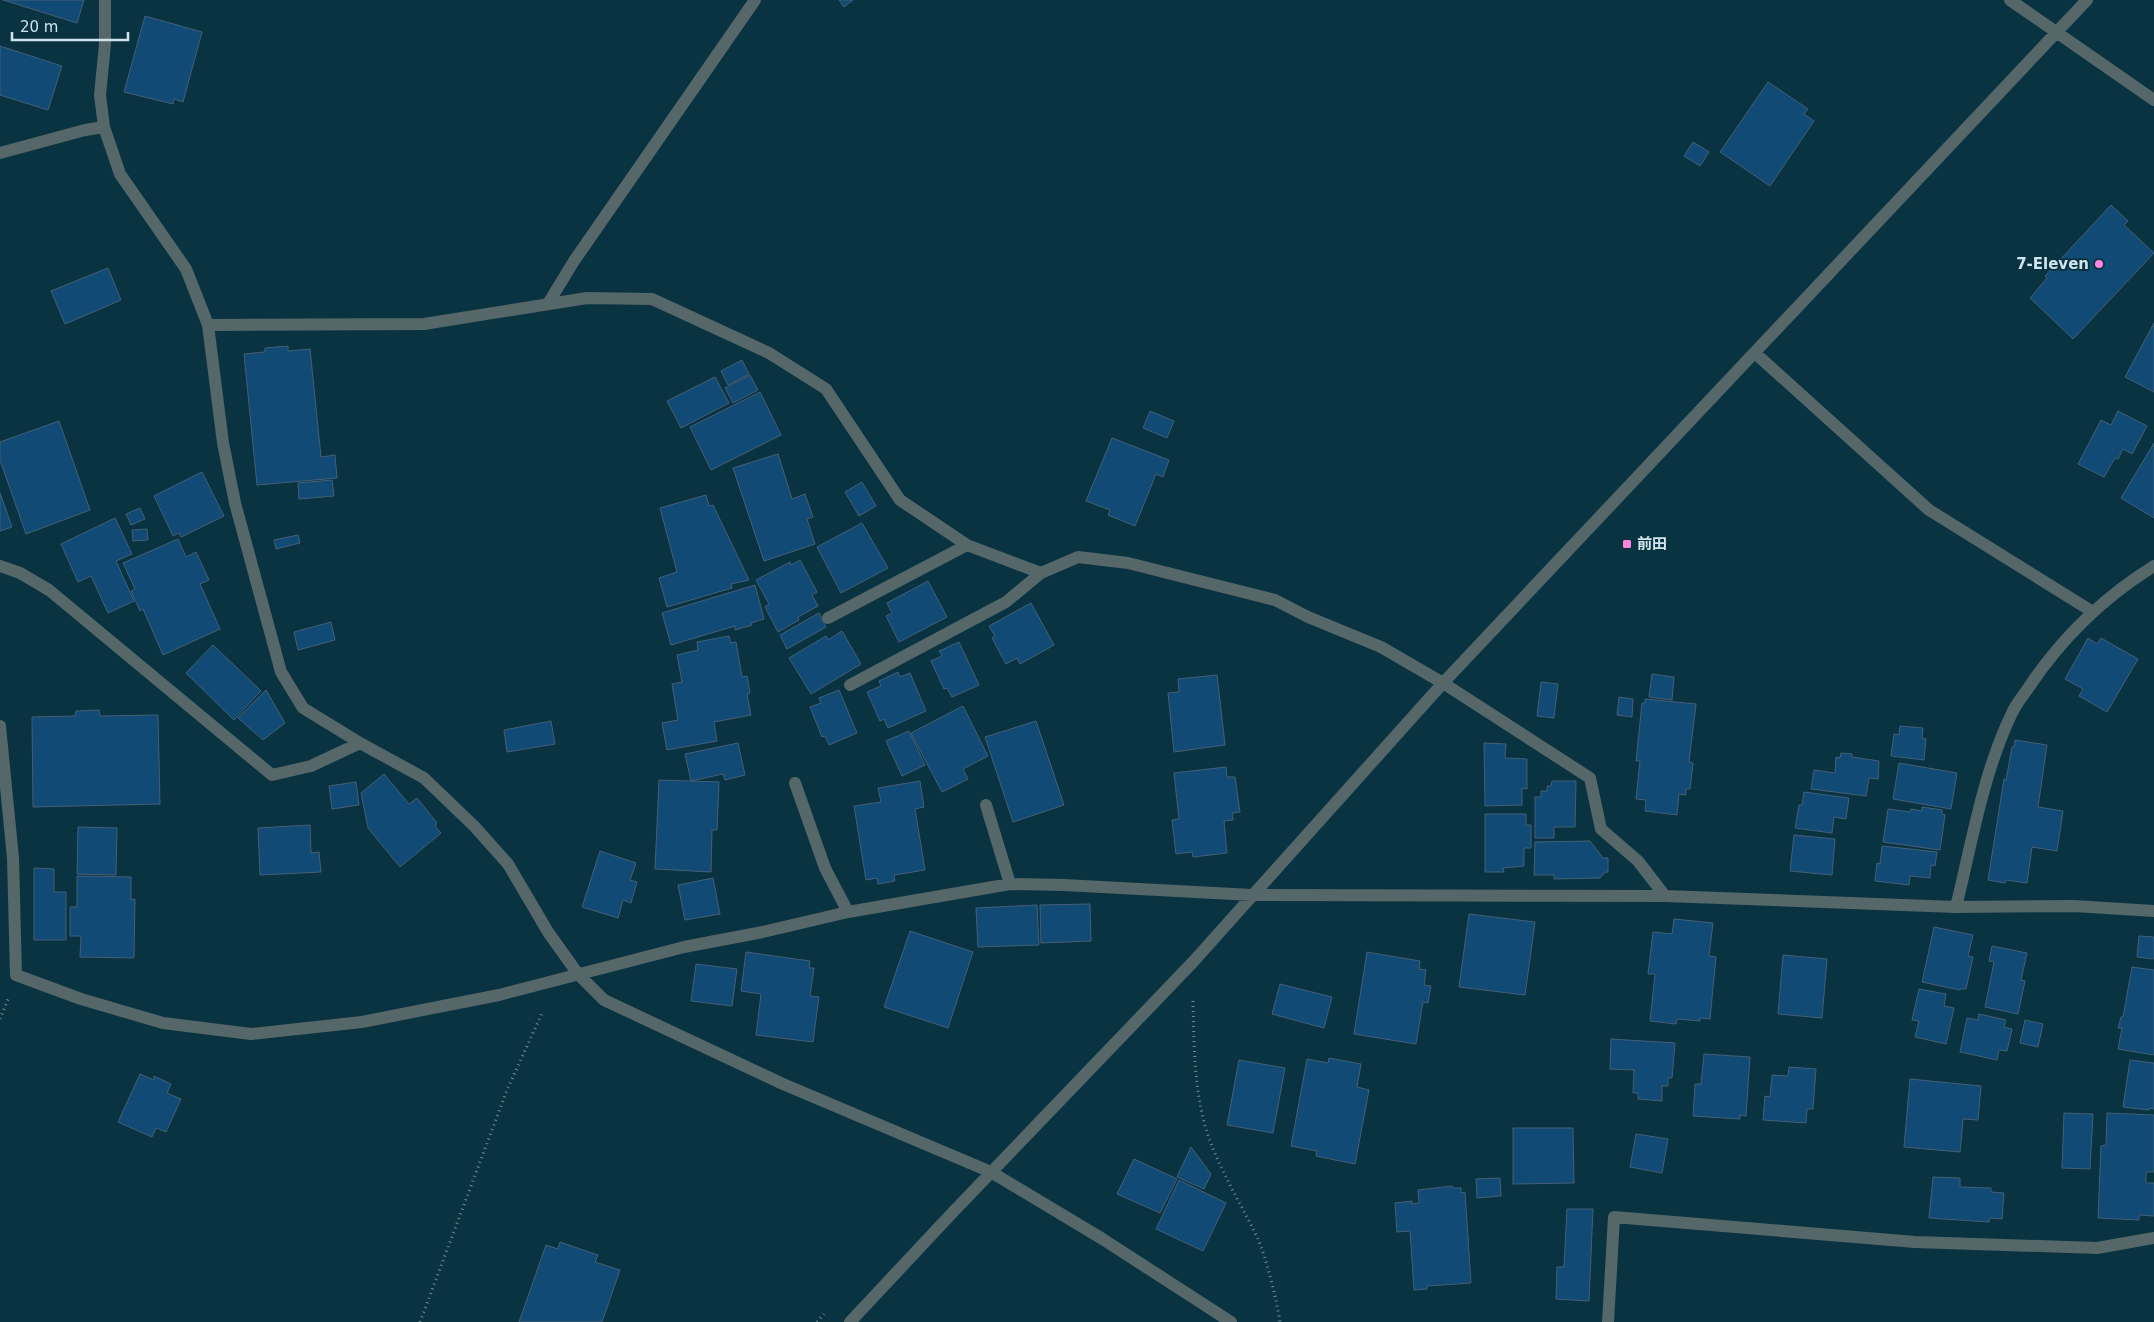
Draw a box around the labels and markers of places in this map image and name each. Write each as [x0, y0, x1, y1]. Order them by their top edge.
place label: 7-Eleven [2016, 255, 2089, 273]
marker: 7-Eleven [2093, 258, 2105, 270]
place label: 前田 [1637, 535, 1667, 553]
marker: 前田 [1621, 538, 1633, 550]

